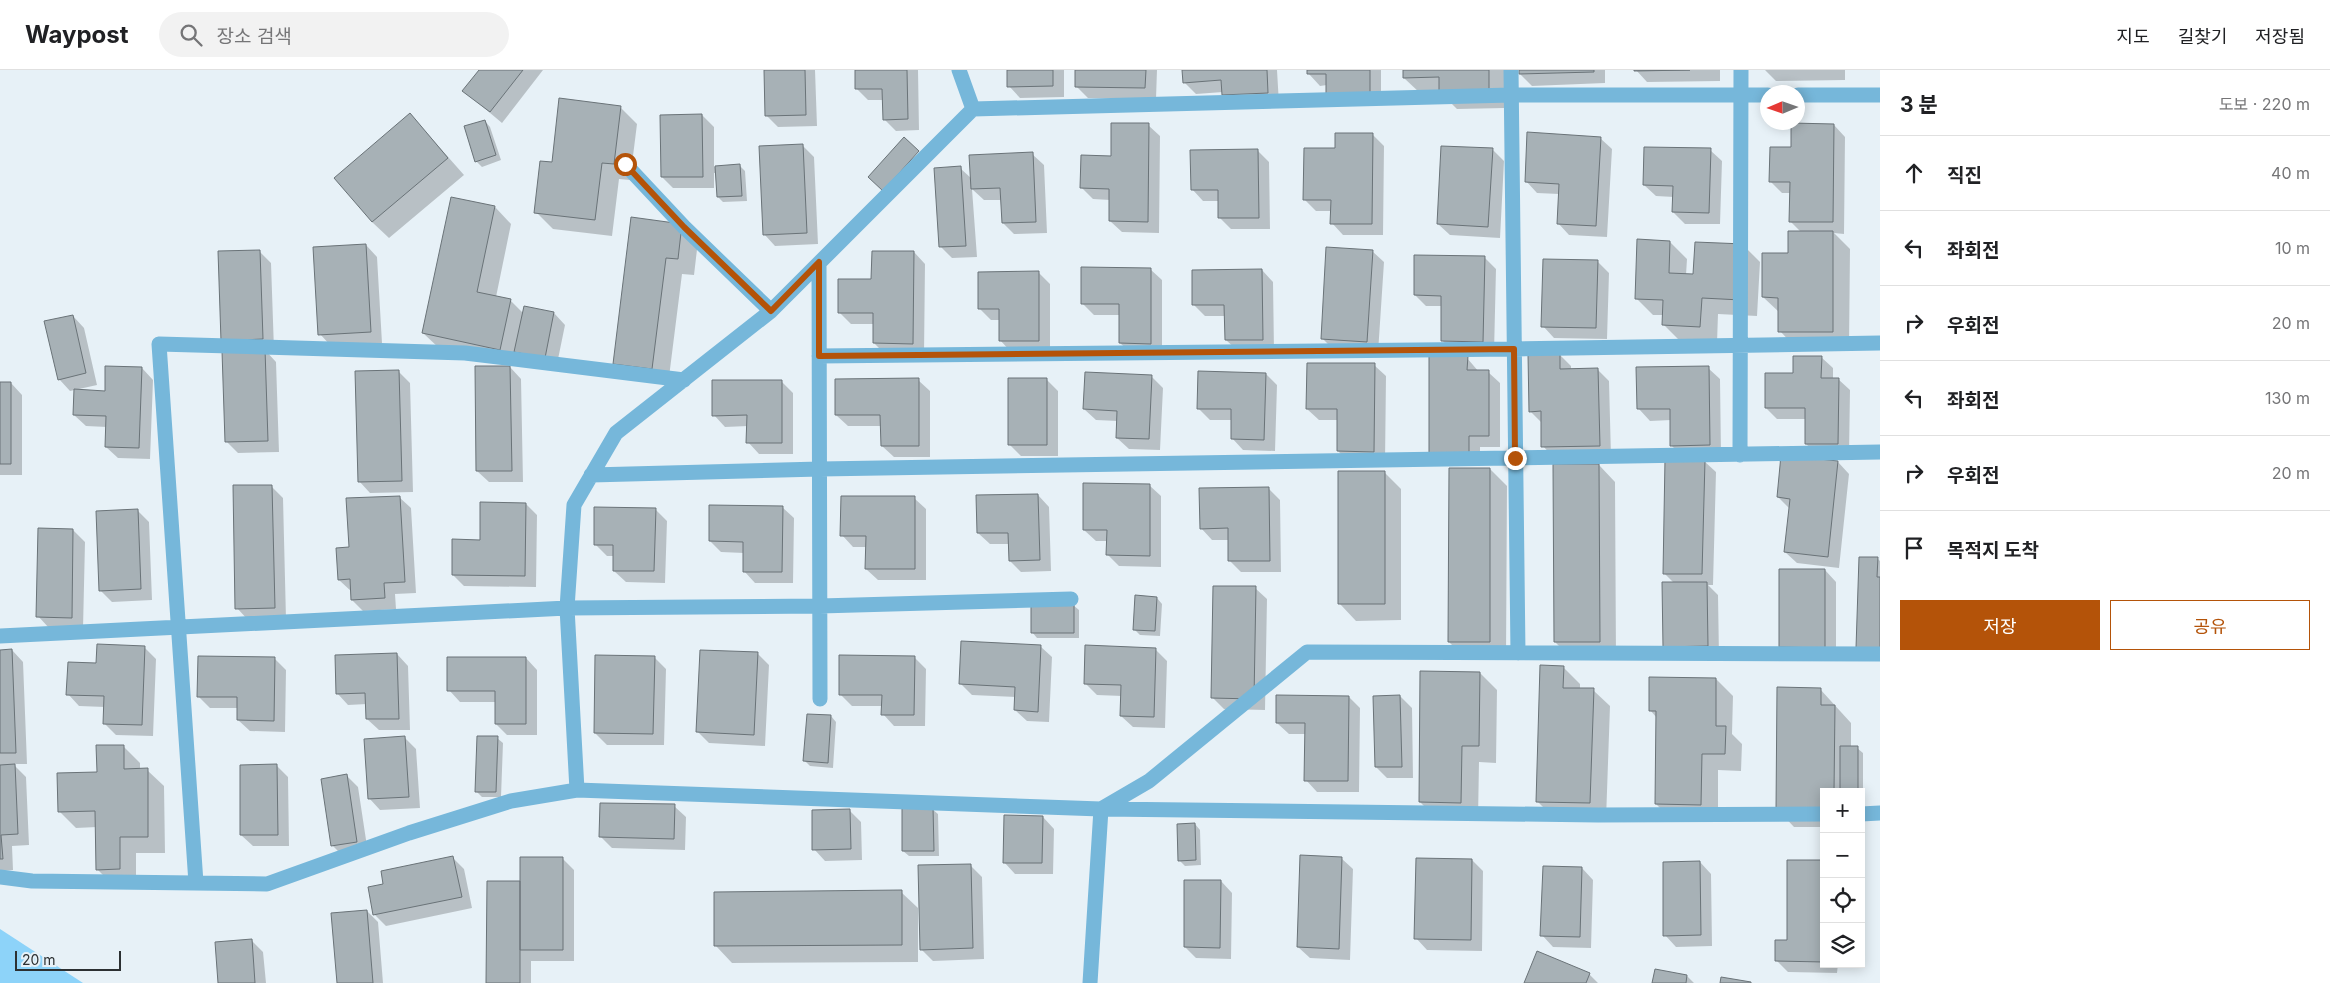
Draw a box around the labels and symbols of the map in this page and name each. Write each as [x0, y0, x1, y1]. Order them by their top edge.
north arrow [1760, 85, 1805, 130]
route start [614, 153, 637, 176]
route end [1504, 447, 1527, 470]
scale bar [15, 948, 121, 971]

